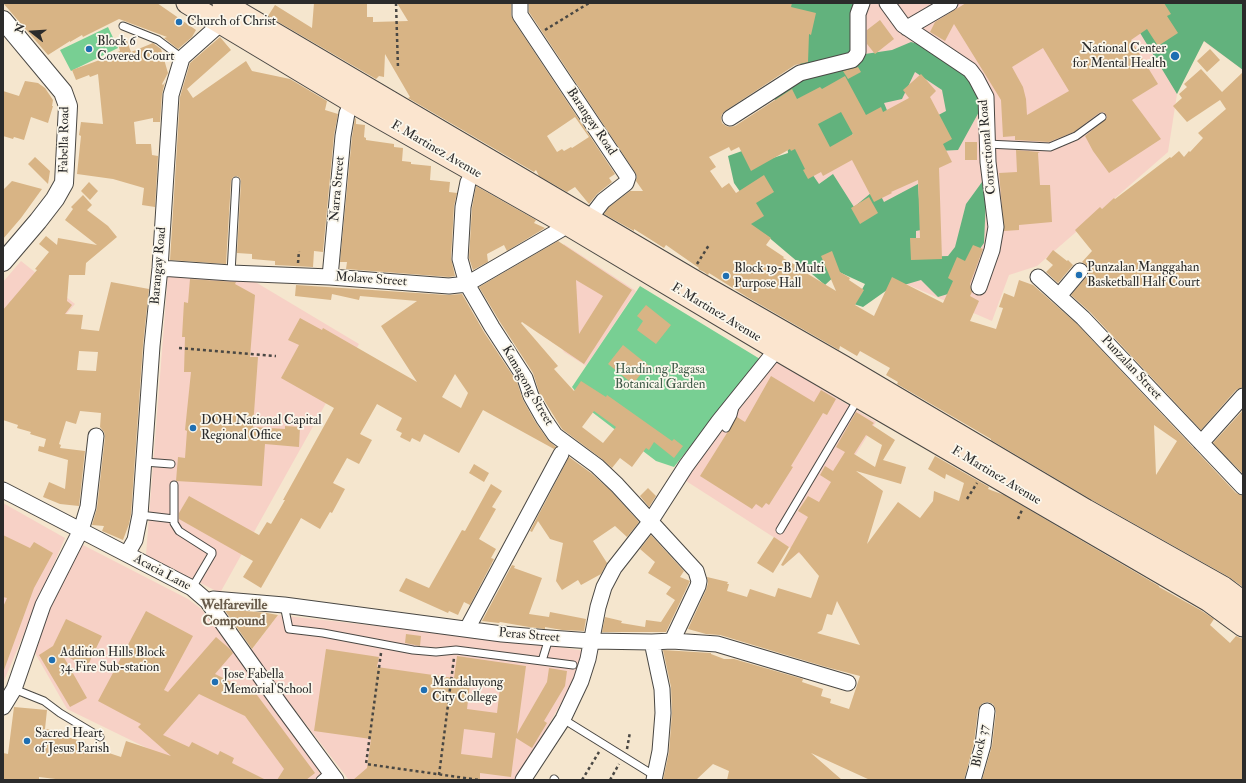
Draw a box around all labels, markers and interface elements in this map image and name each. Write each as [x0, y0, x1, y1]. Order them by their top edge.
north arrow [12, 12, 52, 52]
place label: Church of Christ [187, 14, 276, 30]
marker: Church of Christ [174, 17, 184, 27]
text: N [12, 22, 28, 35]
place label: Block 6 Covered Court [97, 34, 175, 65]
place label: National Center for Mental Health [1072, 41, 1166, 72]
marker: Block 6 Covered Court [84, 44, 94, 54]
marker: National Center for Mental Health [1169, 50, 1181, 62]
street label: Barangay Road [563, 85, 619, 159]
street label: Correctional Road [976, 99, 1000, 195]
street label: Fabella Road [57, 106, 73, 174]
street label: F. Martinez Avenue [388, 118, 484, 182]
street label: Narra Street [327, 156, 349, 222]
street label: Barangay Road [148, 226, 170, 306]
place label: Punzalan Manggahan Basketball Half Court [1087, 260, 1200, 291]
place label: Block 19-B Multi Purpose Hall [734, 261, 824, 292]
street label: Molave Street [335, 270, 407, 290]
marker: Punzalan Manggahan Basketball Half Court [1074, 270, 1084, 280]
marker: Block 19-B Multi Purpose Hall [721, 271, 731, 281]
street label: F. Martinez Avenue [668, 280, 764, 346]
street label: Punzalan Street [1097, 333, 1165, 403]
street label: Kamagong Street [498, 343, 556, 429]
park label: Hardin ng Pagasa Botanical Garden [615, 362, 705, 393]
place label: DOH National Capital Regional Office [201, 413, 322, 444]
marker: DOH National Capital Regional Office [188, 423, 198, 433]
street label: F. Martinez Avenue [948, 443, 1044, 509]
street label: Acacia Lane [131, 551, 193, 595]
district label: Welfareville Compound [201, 598, 267, 630]
street label: Peras Street [498, 626, 560, 646]
place label: Addition Hills Block 34 Fire Sub-station [60, 645, 165, 676]
marker: Addition Hills Block 34 Fire Sub-station [47, 655, 57, 665]
place label: Jose Fabella Memorial School [223, 667, 312, 698]
place label: Mandaluyong City College [432, 675, 503, 706]
marker: Jose Fabella Memorial School [210, 677, 220, 687]
marker: Mandaluyong City College [419, 685, 429, 695]
street label: Block 37 [969, 723, 993, 769]
place label: Sacred Heart of Jesus Parish [35, 726, 109, 757]
marker: Sacred Heart of Jesus Parish [22, 736, 32, 746]

